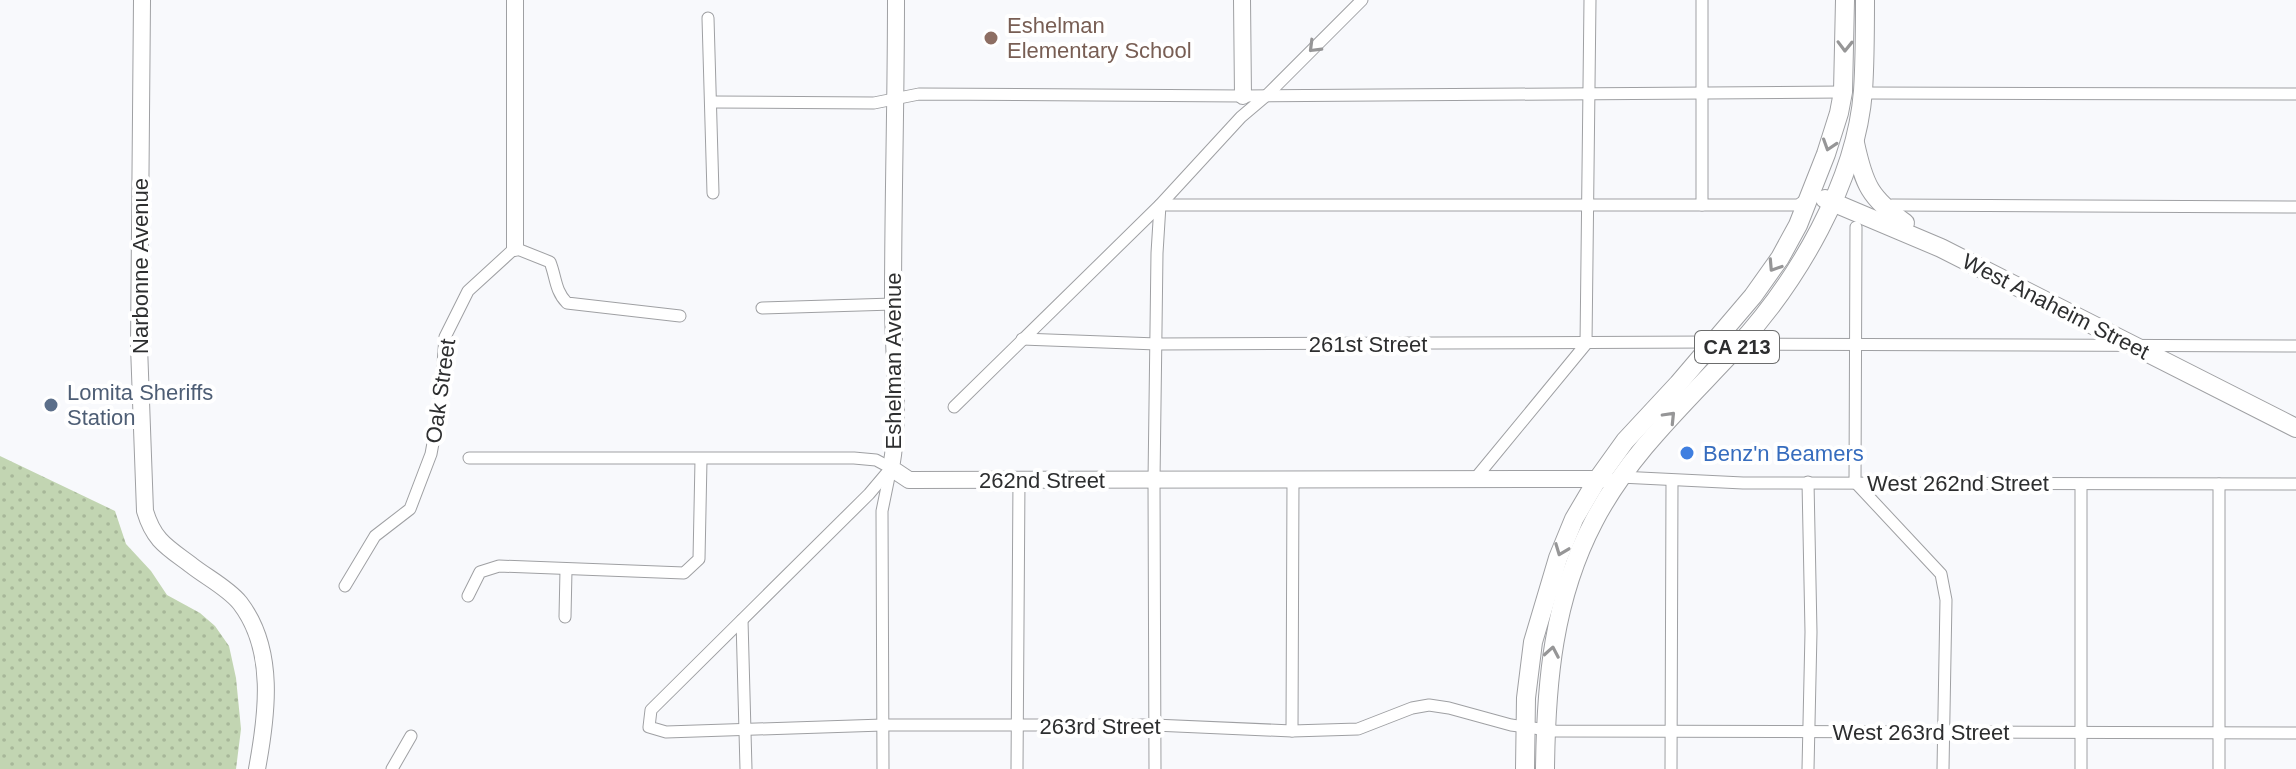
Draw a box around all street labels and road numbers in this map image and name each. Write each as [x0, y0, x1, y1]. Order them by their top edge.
street label: Narbonne Avenue [128, 178, 153, 354]
street label: West Anaheim Street [1958, 248, 2153, 364]
street label: Eshelman Avenue [881, 273, 906, 449]
road number: CA 213 [1695, 331, 1779, 363]
street label: 261st Street [1309, 332, 1427, 357]
street label: Oak Street [421, 337, 460, 445]
street label: 262nd Street [979, 468, 1105, 493]
street label: West 262nd Street [1867, 471, 2049, 496]
street label: 263rd Street [1039, 714, 1161, 739]
street label: West 263rd Street [1833, 720, 2009, 745]

